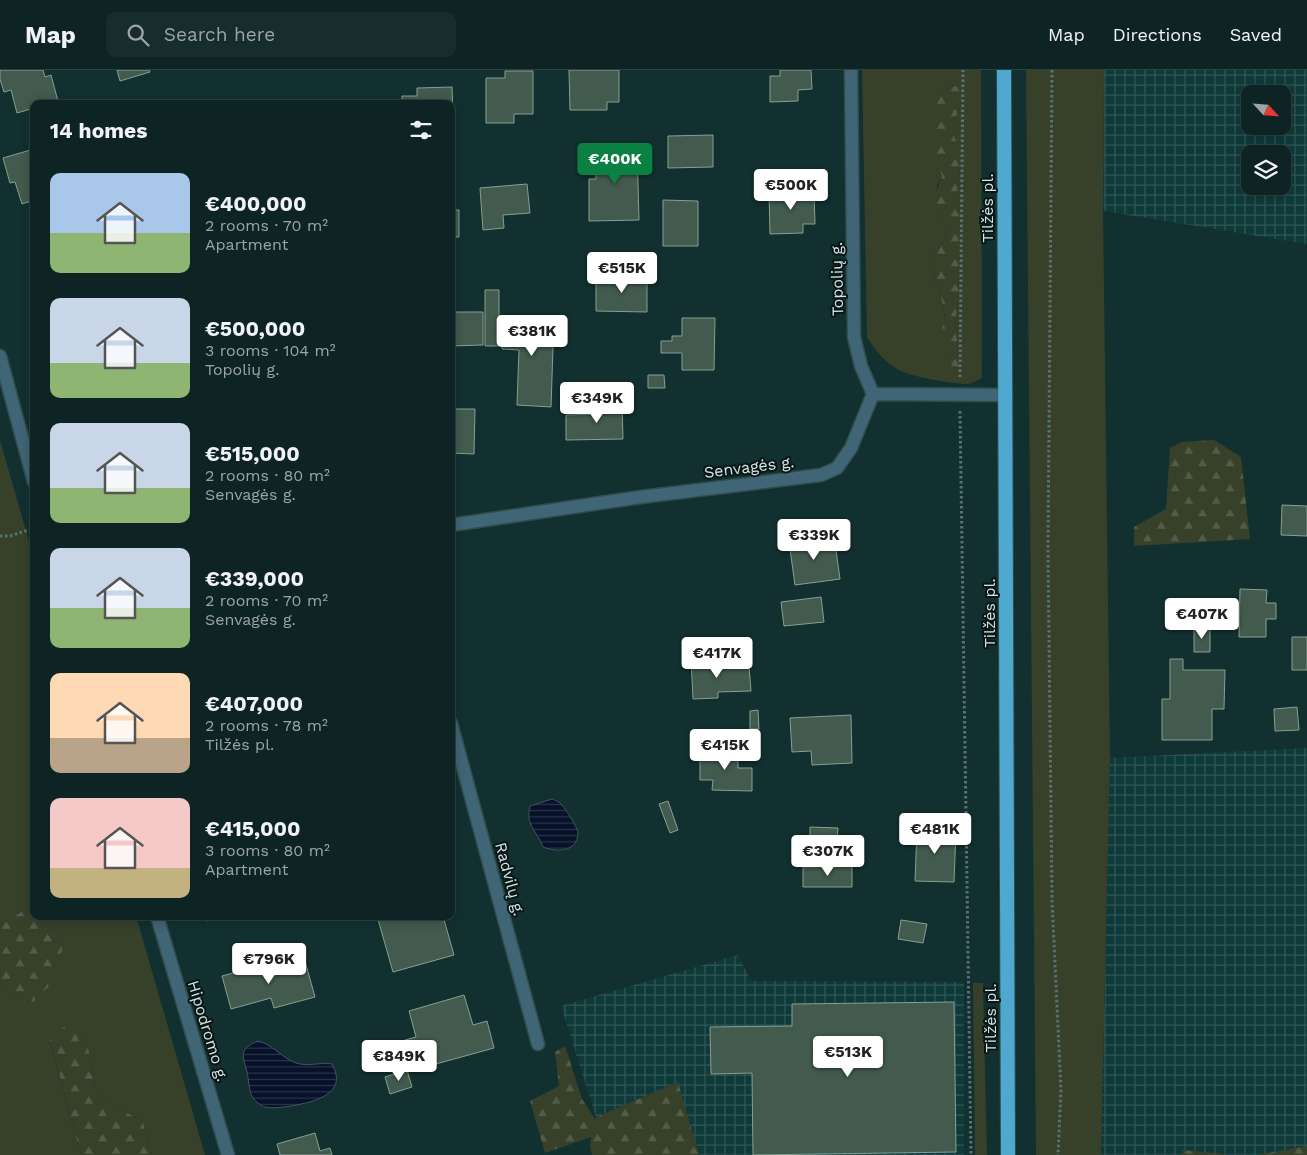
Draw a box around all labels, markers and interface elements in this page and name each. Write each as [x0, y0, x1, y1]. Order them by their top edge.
search box [106, 12, 456, 57]
text: Map [25, 21, 76, 49]
icon: search [124, 21, 152, 49]
text: Search here [164, 23, 275, 46]
text: Map [1048, 24, 1085, 45]
text: Directions [1113, 24, 1202, 45]
text: Saved [1230, 24, 1282, 45]
north arrow [1241, 85, 1291, 135]
map controls [1241, 85, 1291, 195]
icon: filters [407, 116, 435, 144]
text: 14 homes [50, 118, 147, 143]
pin: €400K [580, 142, 650, 185]
button: layers [1241, 145, 1291, 195]
text: €400K [588, 149, 642, 168]
pin: €500K [756, 168, 826, 211]
street label: Tilžės pl. [978, 173, 997, 243]
text: €500K [765, 175, 817, 194]
text: €400,000 [205, 191, 307, 216]
icon: home [90, 193, 150, 253]
text: 2 rooms · 70 m² [205, 216, 328, 235]
text: Apartment [205, 235, 288, 254]
street label: Topolių g. [827, 242, 847, 316]
pin: €515K [587, 252, 657, 294]
text: €515K [598, 258, 646, 277]
pin: €381K [497, 314, 567, 357]
text: €500,000 [205, 316, 305, 341]
icon: home [90, 318, 150, 378]
text: €381K [508, 321, 556, 340]
text: 3 rooms · 104 m² [205, 341, 336, 360]
text: Topolių g. [205, 360, 279, 379]
pin: €349K [562, 382, 632, 424]
text: €349K [571, 388, 623, 407]
text: €515,000 [205, 441, 300, 466]
icon: home [90, 443, 150, 503]
street label: Senvagės g. [703, 452, 795, 482]
text: 2 rooms · 80 m² [205, 466, 330, 485]
text: Senvagės g. [205, 485, 296, 504]
pin: €339K [779, 518, 849, 561]
text: €339K [788, 525, 840, 544]
text: €339,000 [205, 566, 304, 591]
icon: home [90, 568, 150, 628]
street label: Tilžės pl. [980, 578, 999, 648]
text: 2 rooms · 70 m² [205, 591, 328, 610]
pin: €407K [1167, 598, 1237, 640]
text: €407K [1176, 604, 1228, 623]
text: Senvagės g. [205, 610, 296, 629]
pin: €417K [682, 636, 752, 679]
text: €417K [693, 643, 741, 662]
text: €407,000 [205, 691, 303, 716]
icon: home [90, 693, 150, 753]
text: 2 rooms · 78 m² [205, 716, 328, 735]
pin: €415K [690, 728, 760, 771]
text: Tilžės pl. [205, 735, 274, 754]
text: €415K [701, 735, 749, 754]
pin: €481K [900, 812, 970, 855]
text: €415,000 [205, 816, 301, 841]
icon: home [90, 818, 150, 878]
text: €481K [910, 819, 960, 838]
pin: €307K [793, 834, 863, 877]
street label: Radvilų g. [491, 840, 529, 918]
text: 3 rooms · 80 m² [205, 841, 330, 860]
text: €307K [802, 841, 854, 860]
text: Apartment [205, 860, 288, 879]
pin: €796K [234, 942, 304, 985]
text: €796K [243, 949, 295, 968]
street label: Hipodromo g. [184, 978, 232, 1084]
street label: Tilžės pl. [981, 983, 1000, 1053]
pin: €513K [813, 1036, 883, 1078]
pin: €849K [364, 1040, 434, 1082]
text: €513K [824, 1042, 872, 1061]
text: €849K [373, 1046, 425, 1065]

